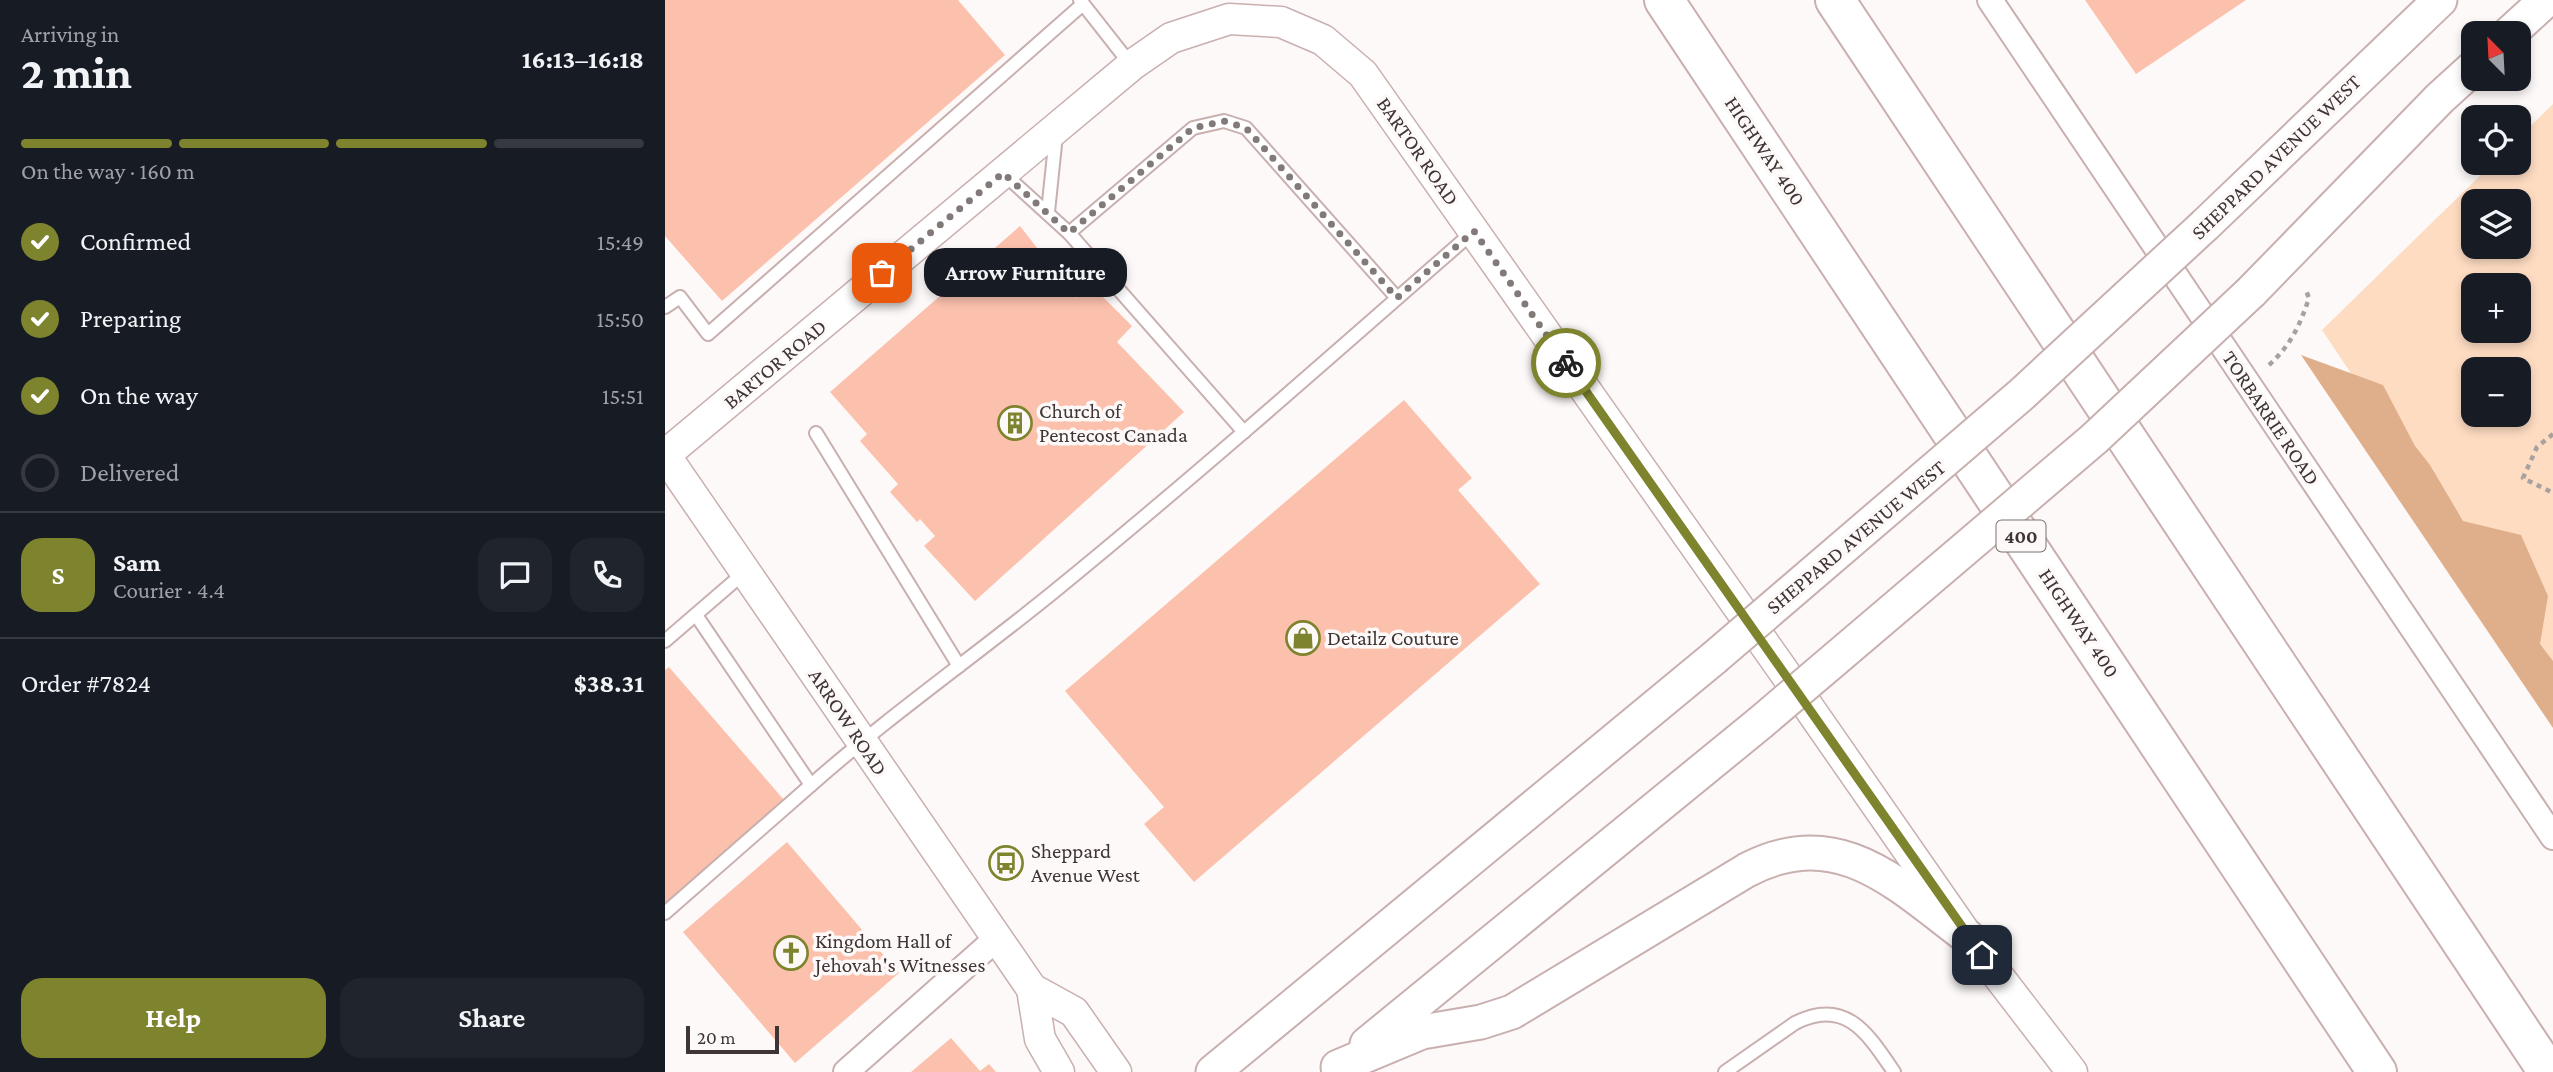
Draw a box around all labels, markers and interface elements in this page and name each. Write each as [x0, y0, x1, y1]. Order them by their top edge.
text: Arriving in [21, 21, 119, 47]
north arrow [2461, 21, 2531, 91]
map controls [2461, 21, 2531, 427]
text: 16:13–16:18 [522, 45, 644, 74]
text: 2 min [21, 47, 132, 98]
street label: SHEPPARD AVENUE WEST [2186, 69, 2366, 244]
street label: BARTOR ROAD [1372, 92, 1464, 210]
street label: HIGHWAY 400 [1720, 92, 1810, 210]
button: locate [2461, 105, 2531, 175]
text: On the way · 160 m [21, 158, 195, 184]
button: layers [2461, 189, 2531, 259]
icon: check [21, 223, 59, 261]
text: Confirmed [80, 227, 191, 256]
text: 15:49 [597, 229, 644, 255]
pin [852, 243, 912, 303]
callout: Arrow Furniture [924, 248, 1127, 298]
icon: bag [863, 254, 901, 292]
text: Arrow Furniture [945, 259, 1106, 285]
button: + [2461, 273, 2531, 343]
icon: check [21, 300, 59, 338]
text: Preparing [80, 304, 181, 333]
text: 15:50 [596, 306, 644, 332]
street label: BARTOR ROAD [719, 314, 831, 414]
courier [1531, 328, 1601, 398]
icon: bike [1547, 344, 1585, 382]
street label: TORBARRIE ROAD [2217, 346, 2325, 490]
button: − [2461, 357, 2531, 427]
icon: check [21, 377, 59, 415]
text: On the way [80, 381, 198, 410]
text: 15:51 [602, 383, 644, 409]
place label: Church of Pentecost Canada [1039, 399, 1188, 447]
building icon: Church of Pentecost Canada [996, 404, 1034, 442]
street label: SHEPPARD AVENUE WEST [1762, 455, 1951, 619]
text: Delivered [80, 458, 179, 487]
road number: 400 [1997, 520, 2045, 552]
button: chat [478, 538, 552, 612]
button: phone [570, 538, 644, 612]
text: Sam [113, 548, 161, 577]
text: S [52, 561, 65, 590]
street label: HIGHWAY 400 [2034, 564, 2124, 682]
text: Courier · 4.4 [113, 577, 225, 603]
shop icon: Detailz Couture [1284, 619, 1322, 657]
place label: Detailz Couture [1327, 626, 1459, 650]
street label: ARROW ROAD [804, 664, 892, 780]
text: Order #7824 [21, 669, 151, 698]
text: $38.31 [574, 669, 644, 698]
place label: Sheppard Avenue West [1031, 839, 1141, 887]
bus stop icon: Sheppard Avenue West [987, 844, 1025, 882]
pin [1952, 925, 2012, 985]
place label: Kingdom Hall of Jehovah's Witnesses [813, 929, 985, 977]
church icon: Kingdom Hall of Jehovah's Witnesses [772, 934, 810, 972]
icon: home [1963, 936, 2001, 974]
button: Help [21, 978, 326, 1058]
button: Share [340, 978, 644, 1058]
scale bar [686, 1023, 779, 1055]
text: 20 m [697, 1027, 736, 1048]

